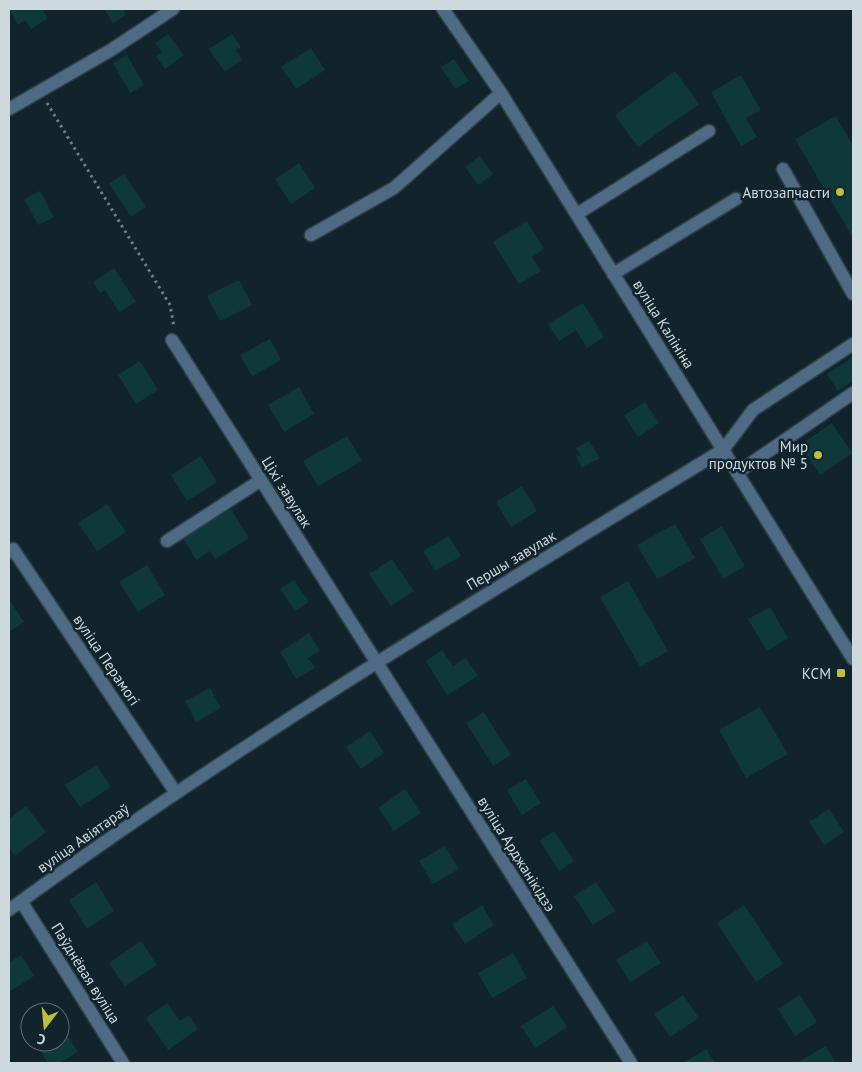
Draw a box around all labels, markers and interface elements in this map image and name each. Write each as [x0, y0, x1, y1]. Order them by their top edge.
place label: Автозапчасти [742, 183, 830, 202]
marker: Автозапчасти [834, 186, 846, 198]
street label: вуліца Калініна [629, 276, 699, 372]
place label: Мир продуктов № 5 [709, 437, 808, 473]
marker: Мир продуктов № 5 [812, 449, 824, 461]
street label: Ціхі завулак [258, 453, 317, 532]
street label: Першы завулак [463, 525, 560, 594]
street label: вуліца Перамогі [70, 611, 144, 709]
place label: КСМ [802, 664, 831, 683]
marker: КСМ [835, 667, 847, 679]
street label: вуліца Арджанікідзэ [474, 793, 560, 915]
street label: вуліца Авіятараў [33, 799, 133, 877]
street label: Паўднёвая вуліца [47, 919, 125, 1027]
north arrow [20, 1002, 70, 1052]
text: С [35, 1030, 48, 1049]

